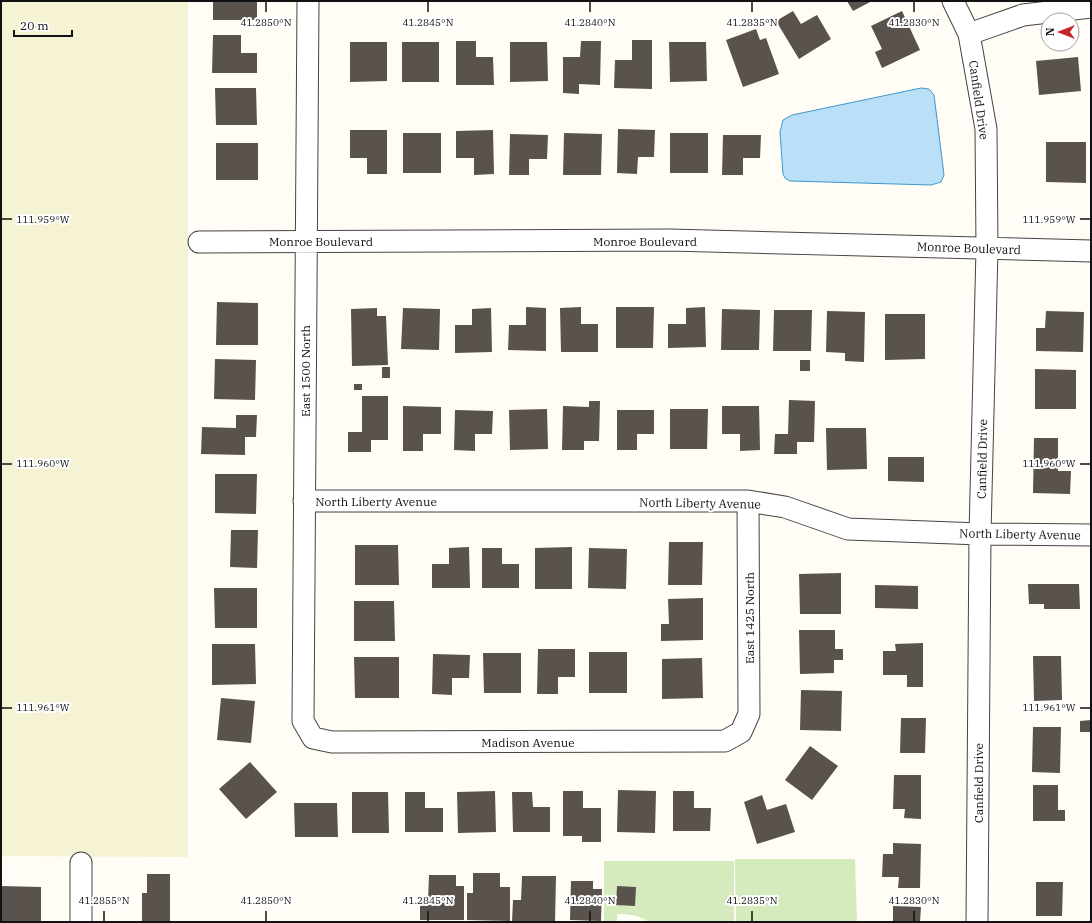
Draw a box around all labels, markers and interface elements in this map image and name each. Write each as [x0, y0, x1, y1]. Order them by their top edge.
scale bar [14, 12, 72, 38]
north arrow [1040, 12, 1080, 52]
text: 41.2850°N [240, 16, 292, 29]
text: 41.2845°N [402, 16, 454, 29]
text: 41.2840°N [564, 16, 616, 29]
text: 41.2835°N [726, 16, 778, 29]
text: 41.2830°N [888, 16, 940, 29]
text: 20 m [20, 18, 49, 33]
text: N [1043, 27, 1057, 36]
street label: Canfield Drive [966, 59, 992, 141]
text: 111.959°W [16, 213, 70, 226]
text: 111.959°W [1022, 213, 1076, 226]
street label: Monroe Boulevard [269, 234, 373, 249]
street label: Monroe Boulevard [593, 234, 697, 249]
street label: Monroe Boulevard [917, 239, 1021, 257]
street label: East 1500 North [298, 325, 313, 417]
street label: Canfield Drive [974, 419, 990, 499]
text: 111.960°W [16, 457, 70, 470]
text: 111.960°W [1022, 457, 1076, 470]
street label: North Liberty Avenue [315, 494, 437, 509]
street label: North Liberty Avenue [639, 494, 761, 512]
street label: North Liberty Avenue [959, 525, 1081, 543]
street label: East 1425 North [742, 572, 757, 664]
text: 111.961°W [16, 701, 70, 714]
text: 111.961°W [1022, 701, 1076, 714]
street label: Madison Avenue [481, 735, 575, 750]
street label: Canfield Drive [971, 743, 986, 823]
text: 41.2855°N [78, 894, 130, 907]
text: 41.2850°N [240, 894, 292, 907]
text: 41.2845°N [402, 894, 454, 907]
text: 41.2840°N [564, 894, 616, 907]
text: 41.2835°N [726, 894, 778, 907]
text: 41.2830°N [888, 894, 940, 907]

